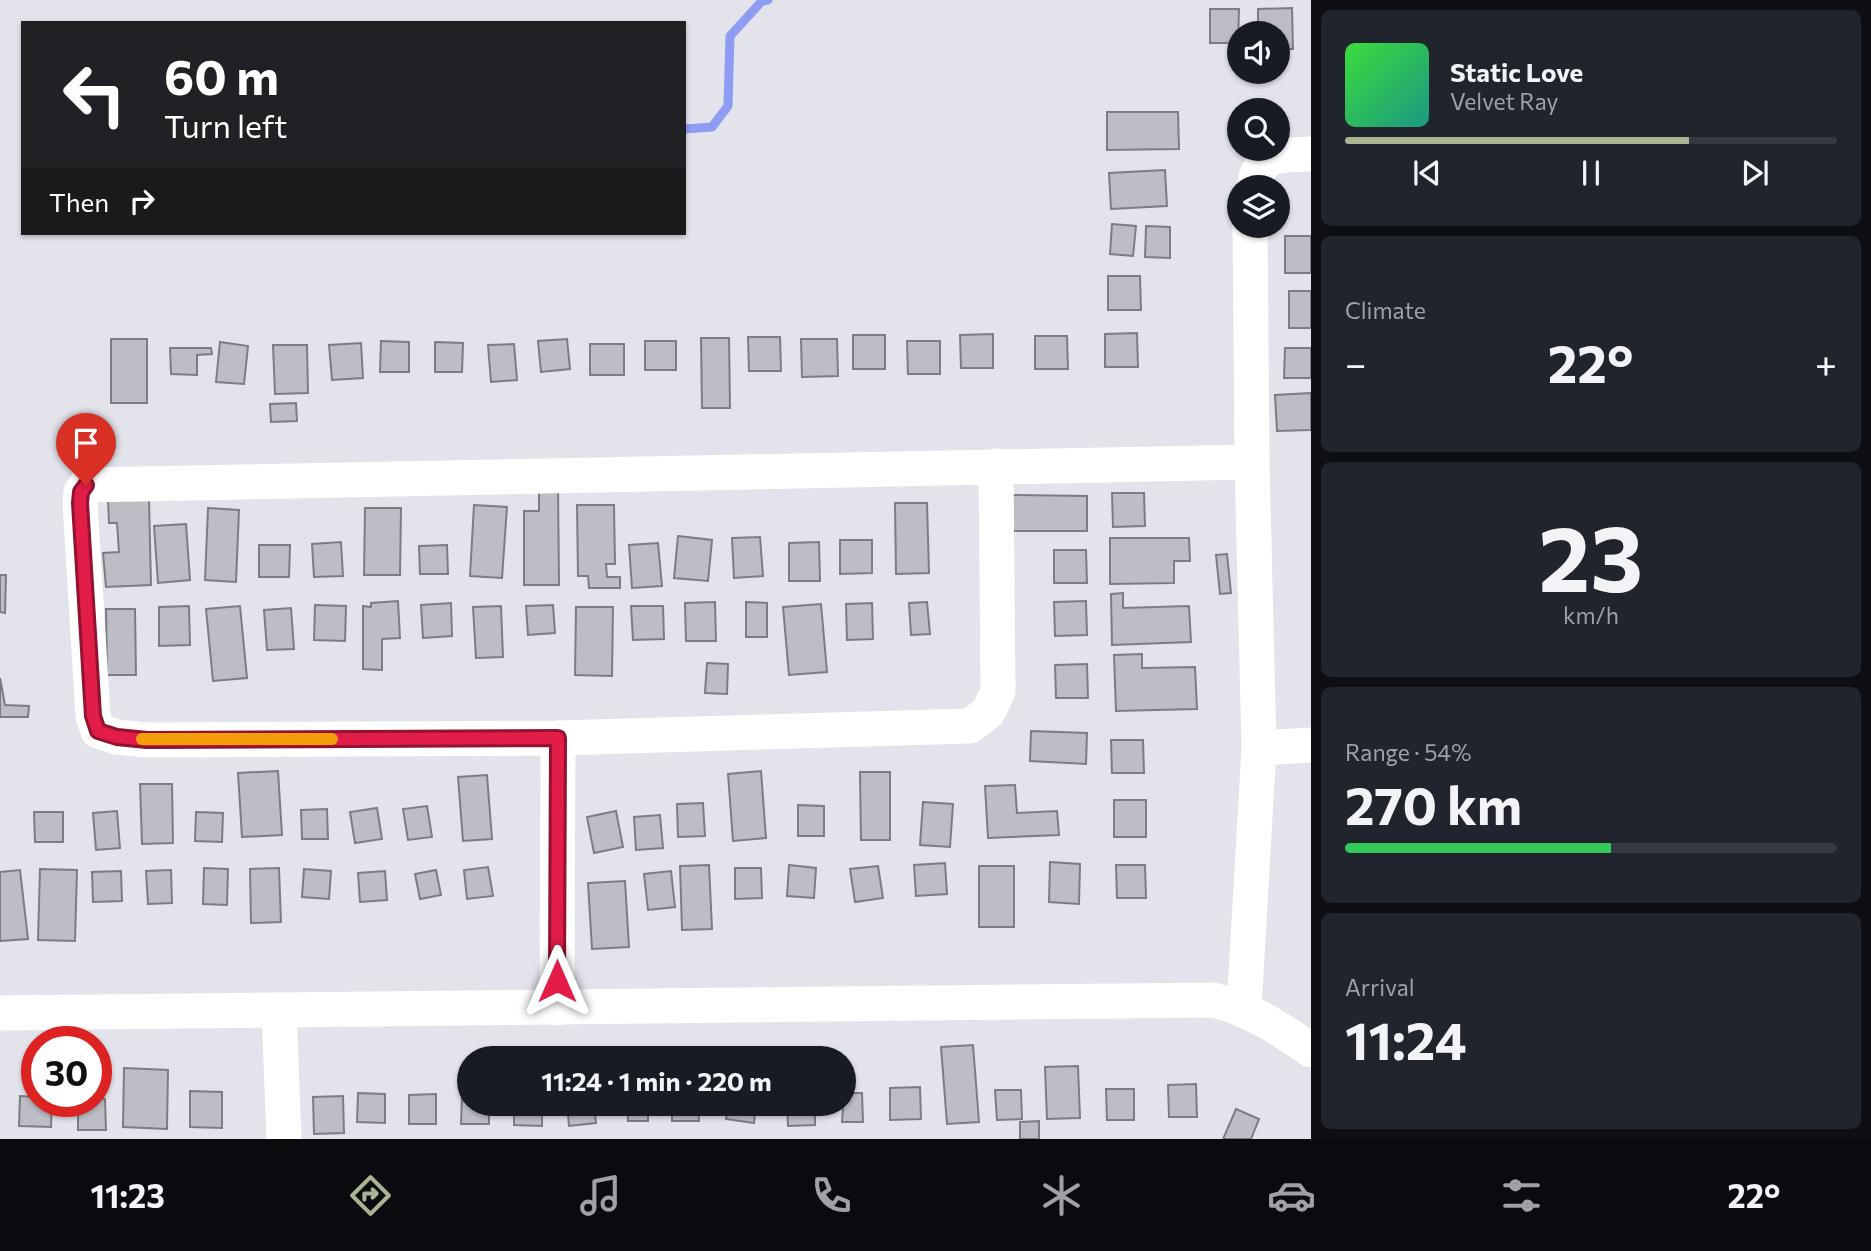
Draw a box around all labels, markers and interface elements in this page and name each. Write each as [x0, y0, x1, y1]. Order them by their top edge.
map controls [1227, 21, 1290, 238]
button: sound [1227, 21, 1290, 84]
text: 60 m [164, 45, 279, 105]
icon: left [49, 49, 140, 140]
text: Static Love [1450, 56, 1583, 87]
text: Velvet Ray [1450, 87, 1558, 115]
button: search [1227, 98, 1290, 161]
text: Turn left [164, 105, 288, 145]
icon: previous [1408, 154, 1446, 192]
icon: pause [1572, 154, 1610, 192]
icon: next [1736, 154, 1774, 192]
button: layers [1227, 175, 1290, 238]
icon: right [123, 182, 161, 220]
text: Then [49, 186, 109, 217]
text: Climate [1345, 296, 1426, 324]
text: 22° [1548, 330, 1633, 394]
text: − [1345, 339, 1367, 386]
text: + [1815, 339, 1837, 386]
pin [56, 413, 116, 485]
icon: arrive [67, 424, 105, 462]
text: 23 [1539, 499, 1643, 611]
text: km/h [1563, 601, 1619, 629]
text: Range · 54% [1345, 738, 1471, 766]
text: 270 km [1345, 772, 1522, 836]
position arrow [520, 944, 594, 1018]
text: Arrival [1345, 973, 1415, 1001]
text: 11:24 [1345, 1007, 1467, 1071]
speed limit sign: 30 [21, 1026, 112, 1117]
text: 11:24 · 1 min · 220 m [541, 1065, 772, 1096]
icon: directions [346, 1171, 395, 1220]
icon: music [576, 1171, 625, 1220]
icon: phone [807, 1171, 856, 1220]
icon: climate [1037, 1171, 1086, 1220]
icon: car [1267, 1171, 1316, 1220]
icon: filters [1497, 1171, 1546, 1220]
text: 11:23 [91, 1175, 165, 1215]
text: 22° [1728, 1175, 1780, 1215]

